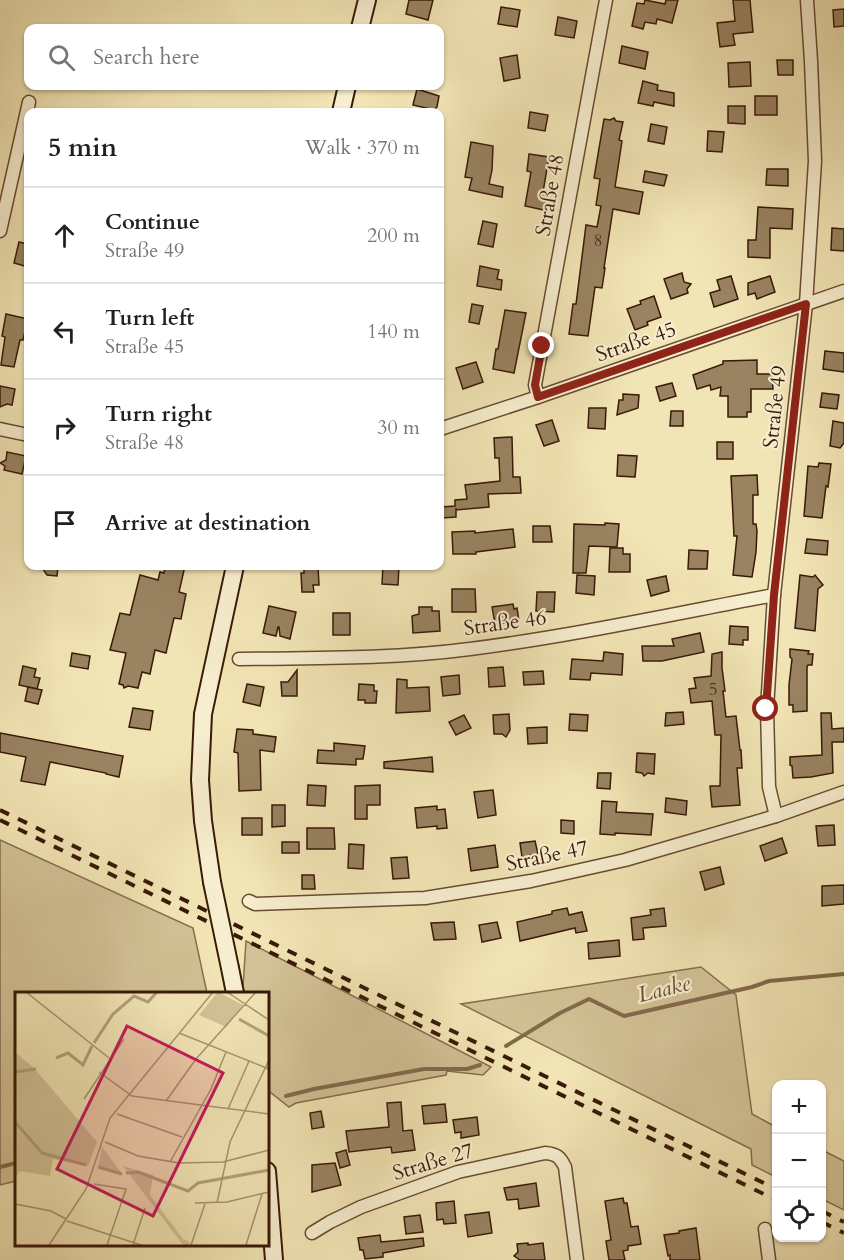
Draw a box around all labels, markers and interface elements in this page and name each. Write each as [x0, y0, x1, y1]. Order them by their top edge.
search box [24, 24, 444, 90]
icon: search [45, 41, 78, 74]
text: Search here [93, 42, 200, 72]
text: 5 min [48, 130, 117, 165]
text: Walk · 370 m [305, 134, 420, 161]
street label: Straße 48 [529, 152, 571, 238]
text: Continue [105, 207, 200, 237]
icon: ahead [48, 219, 81, 252]
text: 200 m [367, 222, 420, 249]
house number: 8 [593, 228, 603, 253]
text: Straße 49 [105, 237, 184, 264]
text: Turn left [105, 303, 194, 333]
icon: left [48, 315, 81, 348]
street label: Straße 45 [592, 315, 680, 369]
text: 140 m [367, 318, 420, 345]
route end [528, 332, 554, 358]
text: Straße 45 [105, 333, 184, 360]
street label: Straße 49 [756, 364, 794, 450]
text: Turn right [105, 399, 212, 429]
icon: right [48, 411, 81, 444]
text: 30 m [377, 414, 420, 441]
text: Straße 48 [105, 429, 184, 456]
icon: arrive [48, 507, 81, 540]
text: Arrive at destination [105, 508, 310, 538]
street label: Straße 46 [462, 603, 548, 643]
house number: 5 [708, 677, 718, 702]
route start [752, 695, 778, 721]
street label: Straße 47 [503, 833, 591, 879]
water label: Laake [635, 968, 694, 1010]
inset map [15, 992, 268, 1245]
map controls [772, 1080, 826, 1242]
button: + [772, 1080, 826, 1134]
button: − [772, 1134, 826, 1188]
street label: Straße 27 [389, 1136, 477, 1188]
button: locate [772, 1188, 826, 1242]

